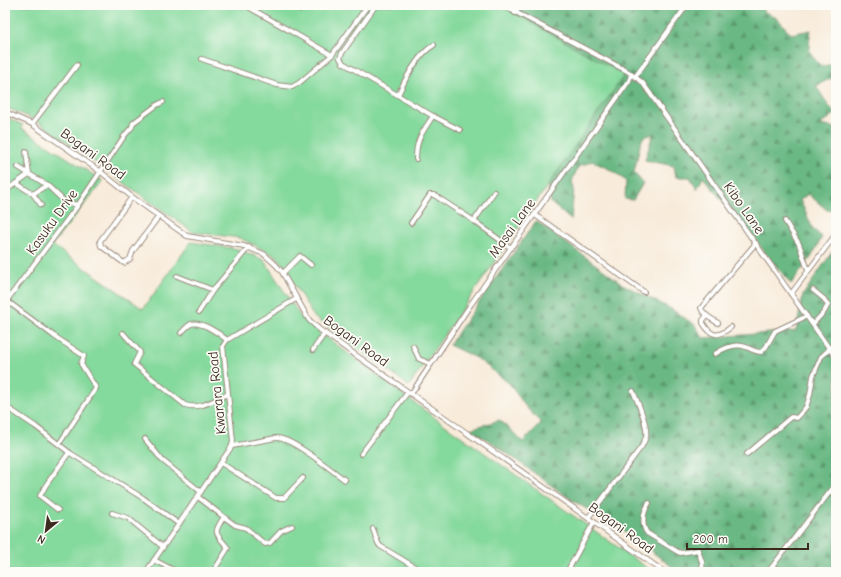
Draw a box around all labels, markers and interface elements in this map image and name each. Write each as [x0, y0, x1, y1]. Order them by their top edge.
street label: Bogani Road [57, 125, 129, 183]
street label: Kibo Lane [720, 179, 768, 237]
street label: Kasuku Drive [23, 186, 81, 258]
street label: Masai Lane [485, 195, 539, 261]
street label: Bogani Road [320, 312, 392, 370]
street label: Kwarara Road [204, 351, 230, 435]
street label: Bogani Road [585, 499, 657, 557]
north arrow [26, 511, 66, 551]
scale bar [687, 525, 808, 551]
text: N [35, 532, 48, 547]
text: 200 m [693, 532, 728, 546]

